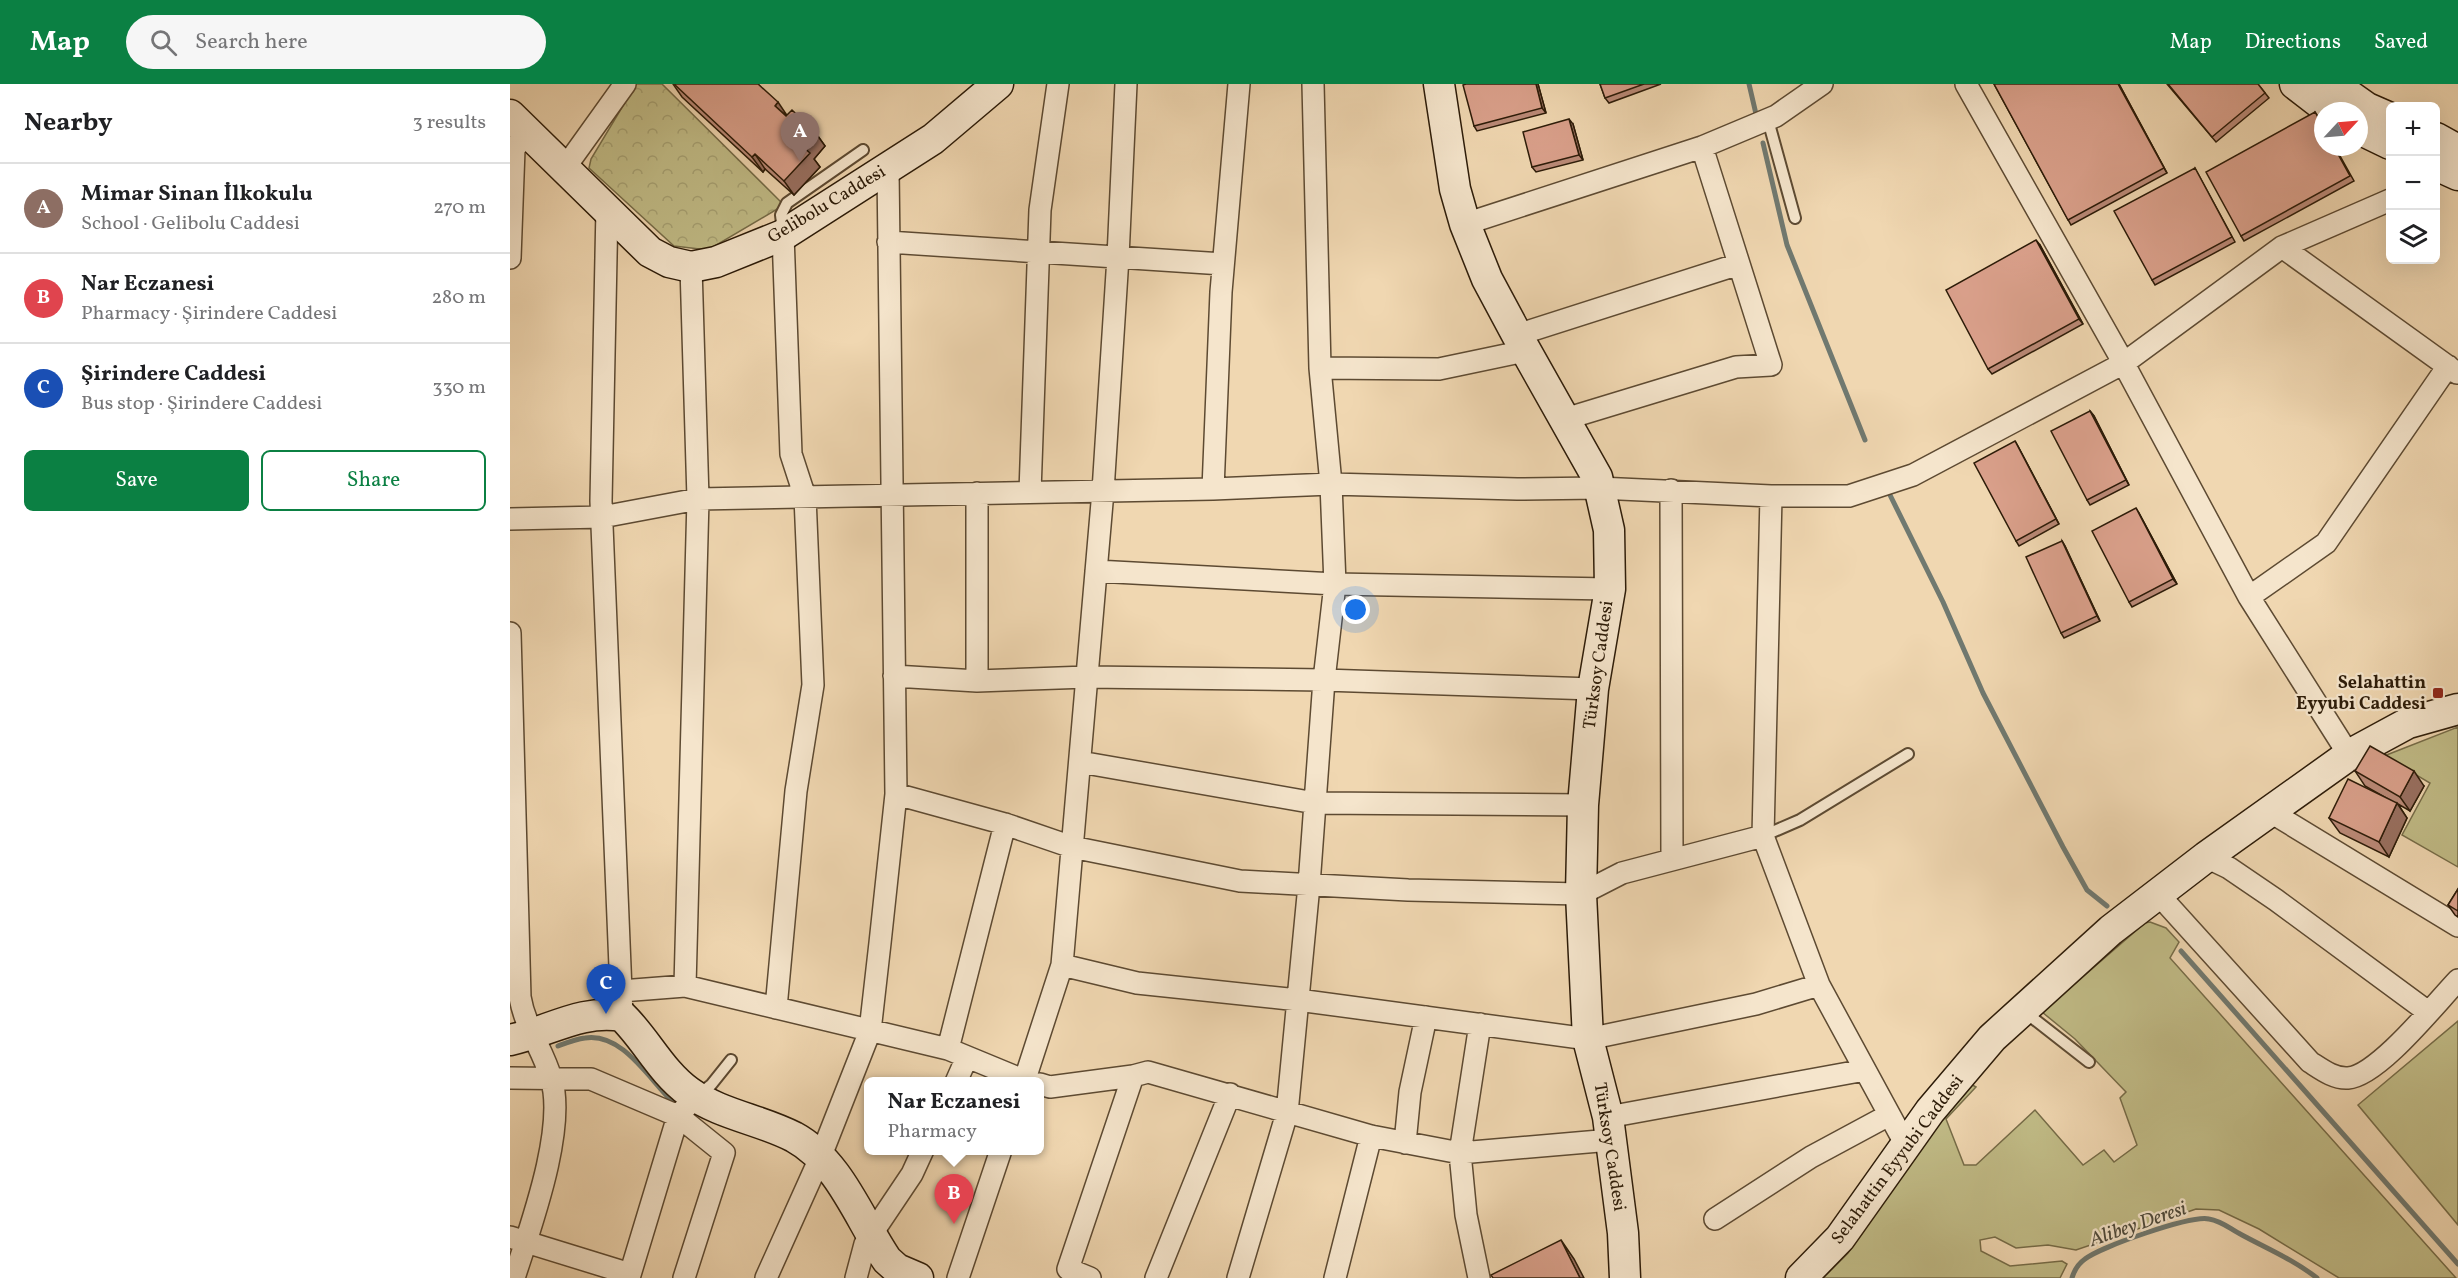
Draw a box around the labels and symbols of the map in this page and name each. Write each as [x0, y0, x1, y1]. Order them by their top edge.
north arrow [2314, 102, 2368, 156]
pin: A [780, 112, 820, 162]
street label: Gelibolu Caddesi [763, 160, 891, 250]
your location [1341, 595, 1370, 624]
street label: Türksoy Caddesi [1578, 599, 1620, 731]
place label: Selahattin Eyyubi Caddesi [2296, 671, 2426, 717]
marker: Selahattin Eyyubi Caddesi [2431, 686, 2445, 700]
pin: C [586, 964, 626, 1014]
street label: Selahattin Eyyubi Caddesi [1826, 1070, 1970, 1250]
street label: Türksoy Caddesi [1586, 1081, 1632, 1213]
pin: B [934, 1174, 974, 1224]
water label: Alibey Deresi [2085, 1195, 2191, 1255]

